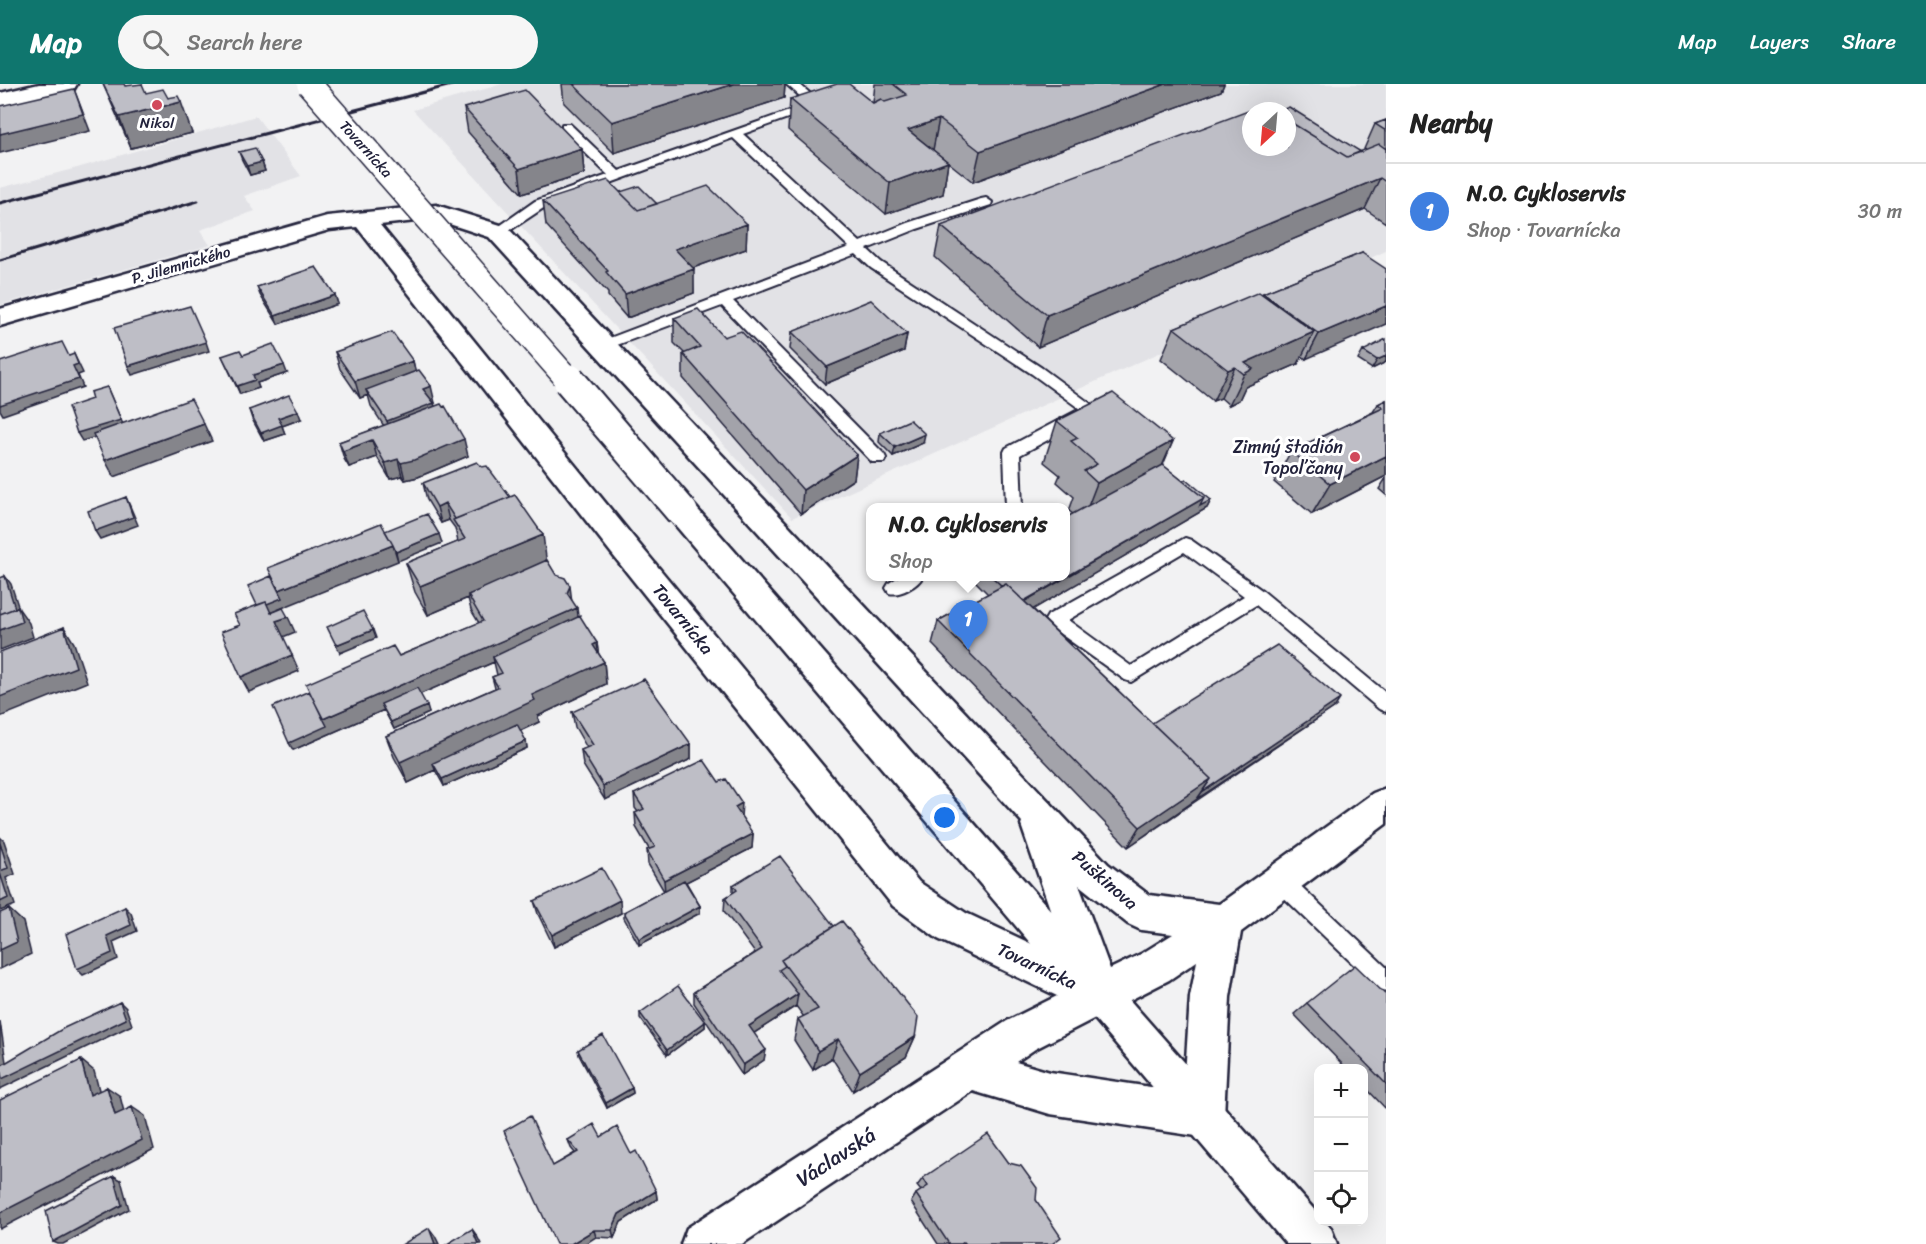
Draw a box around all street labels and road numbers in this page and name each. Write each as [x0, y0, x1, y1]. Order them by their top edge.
street label: Tovarnícka [333, 114, 400, 184]
street label: P. Jilemnického [129, 238, 234, 292]
street label: Tovarnícka [644, 576, 722, 662]
street label: Puškinova [1065, 842, 1145, 918]
street label: Tovarnícka [992, 934, 1082, 998]
street label: Václavská [788, 1116, 884, 1197]

